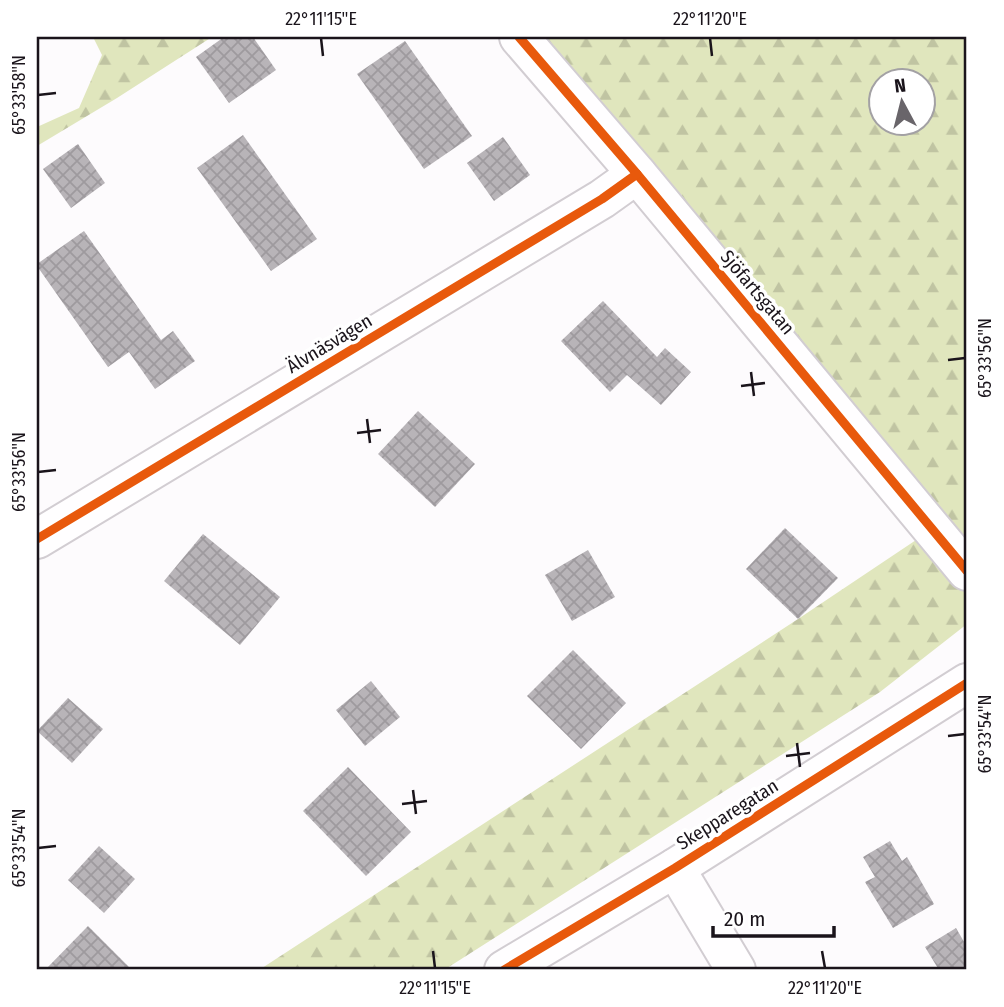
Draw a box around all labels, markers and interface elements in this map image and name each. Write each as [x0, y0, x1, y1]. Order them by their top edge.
text: 22°11'15"E [285, 8, 357, 30]
text: 22°11'20"E [673, 8, 747, 30]
text: 65°33'58"N [8, 55, 30, 135]
north arrow [867, 66, 937, 136]
text: N [893, 74, 907, 98]
street label: Sjöfartsgatan [716, 245, 800, 339]
street label: Älvnäsvägen [282, 309, 376, 378]
text: 65°33'56"N [974, 318, 996, 398]
text: 65°33'56"N [8, 432, 30, 512]
text: 65°33'54"N [974, 694, 996, 774]
street label: Skepparegatan [672, 774, 782, 855]
text: 65°33'54"N [8, 808, 30, 888]
scale bar [713, 895, 834, 939]
text: 20 m [724, 906, 765, 932]
text: 22°11'15"E [399, 977, 471, 999]
text: 22°11'20"E [788, 977, 862, 999]

